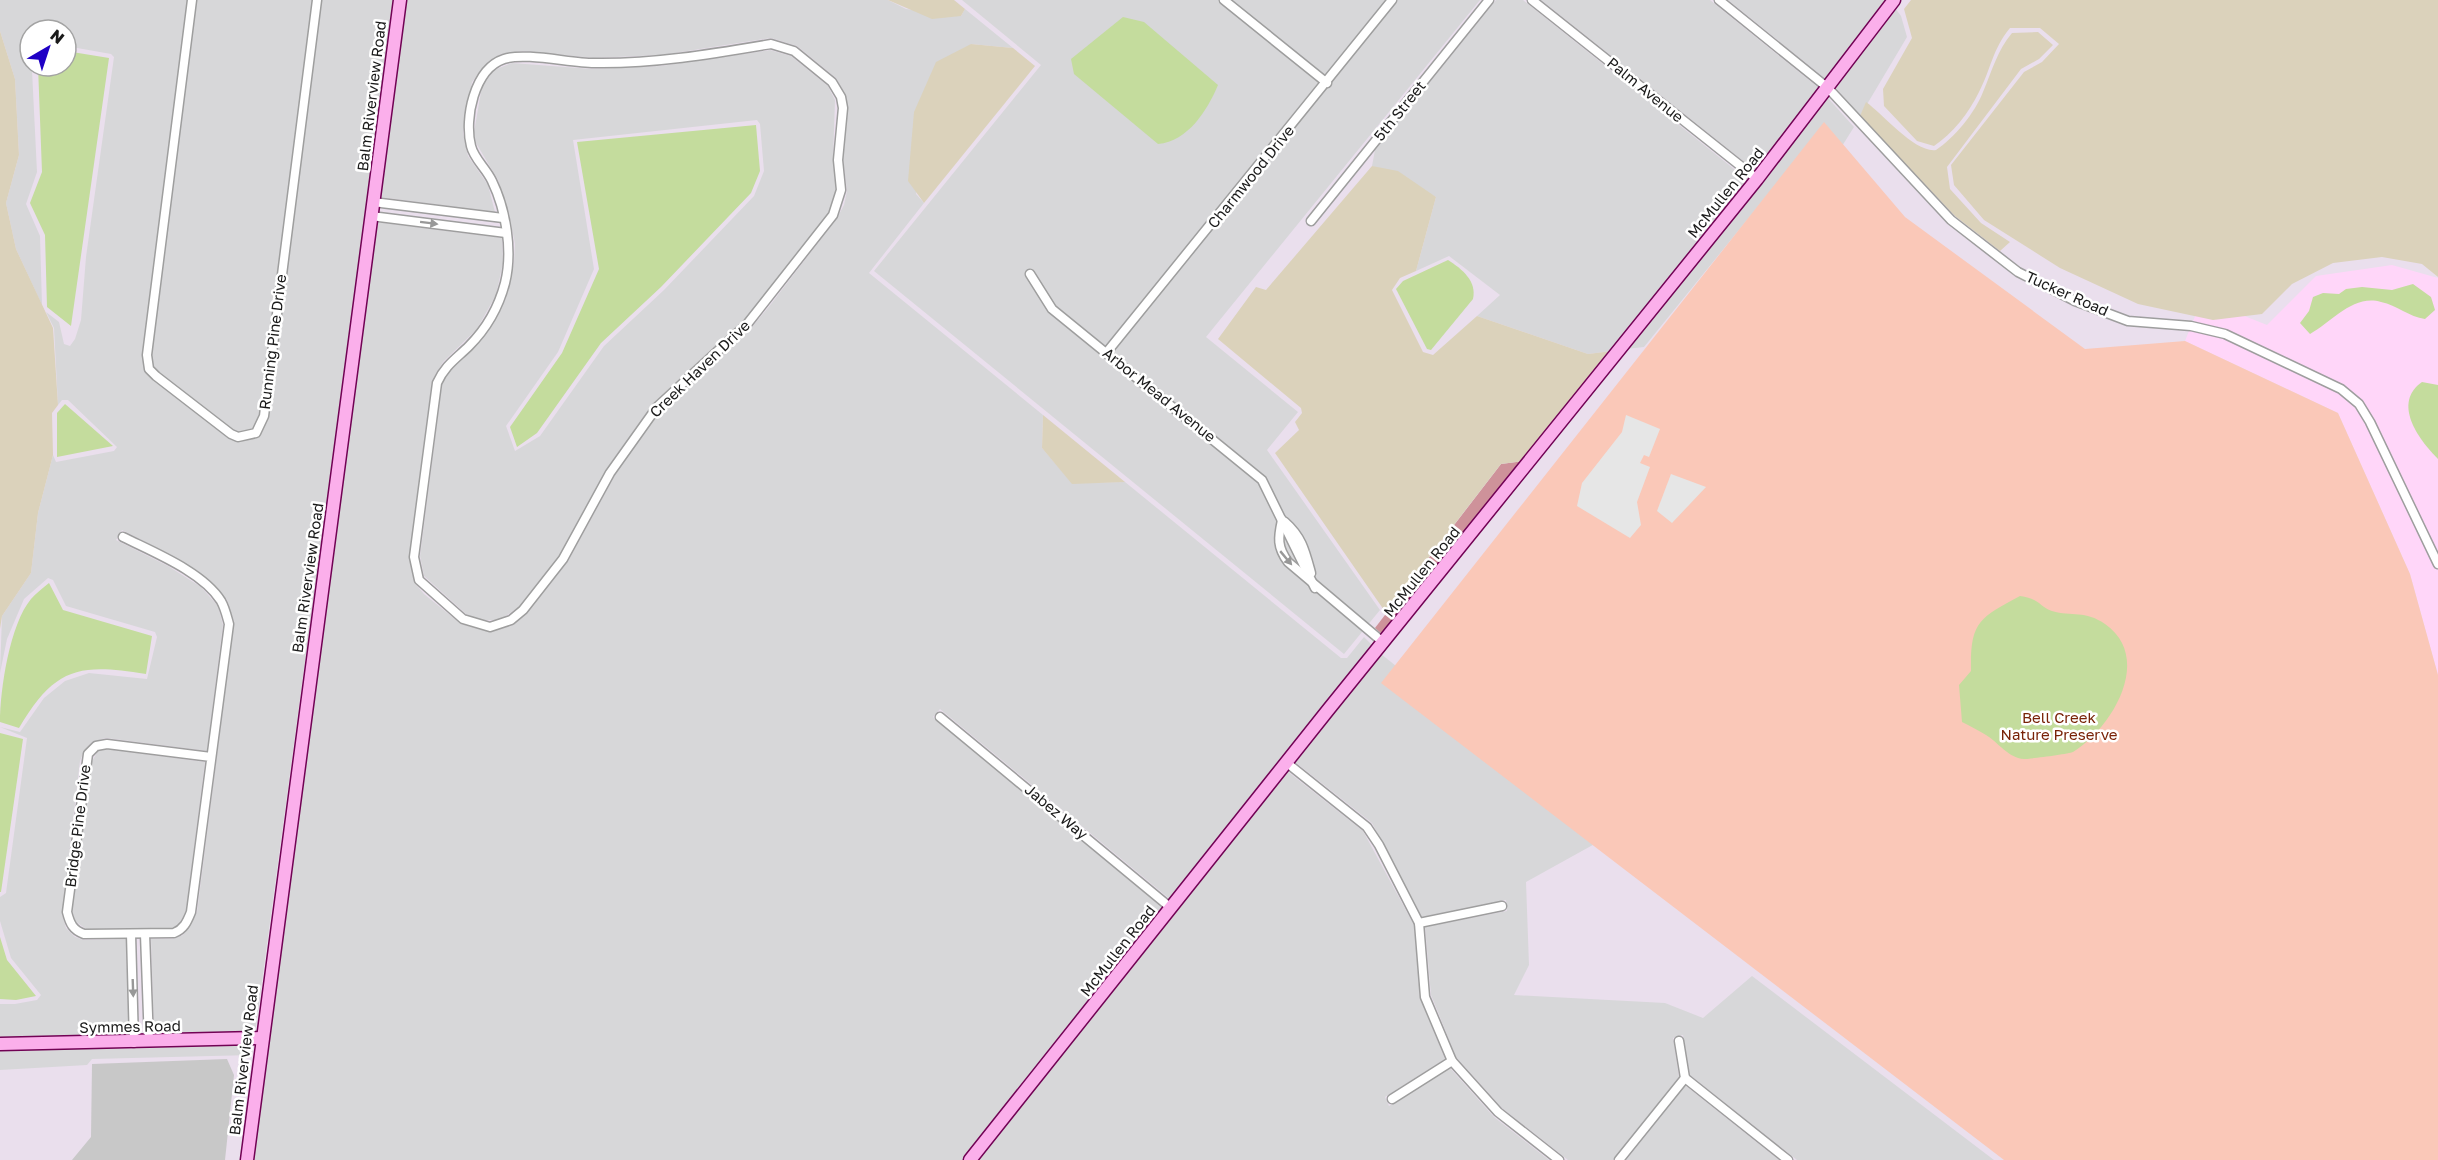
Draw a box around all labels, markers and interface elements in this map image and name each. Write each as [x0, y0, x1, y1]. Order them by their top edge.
north arrow [18, 18, 78, 78]
street label: Balm Riverview Road [353, 20, 389, 172]
text: N [46, 25, 68, 48]
street label: Palm Avenue [1604, 53, 1688, 126]
street label: 5th Street [1370, 77, 1429, 144]
street label: Charmwood Drive [1203, 121, 1297, 231]
street label: McMullen Road [1683, 144, 1767, 241]
one-way arrow [420, 218, 439, 228]
street label: Tucker Road [2023, 267, 2111, 319]
street label: Running Pine Drive [255, 273, 289, 411]
street label: Creek Haven Drive [646, 316, 753, 421]
street label: Arbor Mead Avenue [1100, 343, 1220, 445]
street label: Balm Riverview Road [288, 502, 326, 654]
street label: McMullen Road [1379, 523, 1463, 620]
one-way arrow [1280, 550, 1293, 566]
park label: Bell Creek Nature Preserve [2001, 708, 2118, 743]
street label: Bridge Pine Drive [61, 763, 94, 888]
street label: Jabez Way [1022, 780, 1092, 843]
street label: McMullen Road [1076, 901, 1158, 1000]
one-way arrow [128, 979, 137, 998]
street label: Balm Riverview Road [225, 984, 261, 1136]
street label: Symmes Road [79, 1016, 181, 1036]

